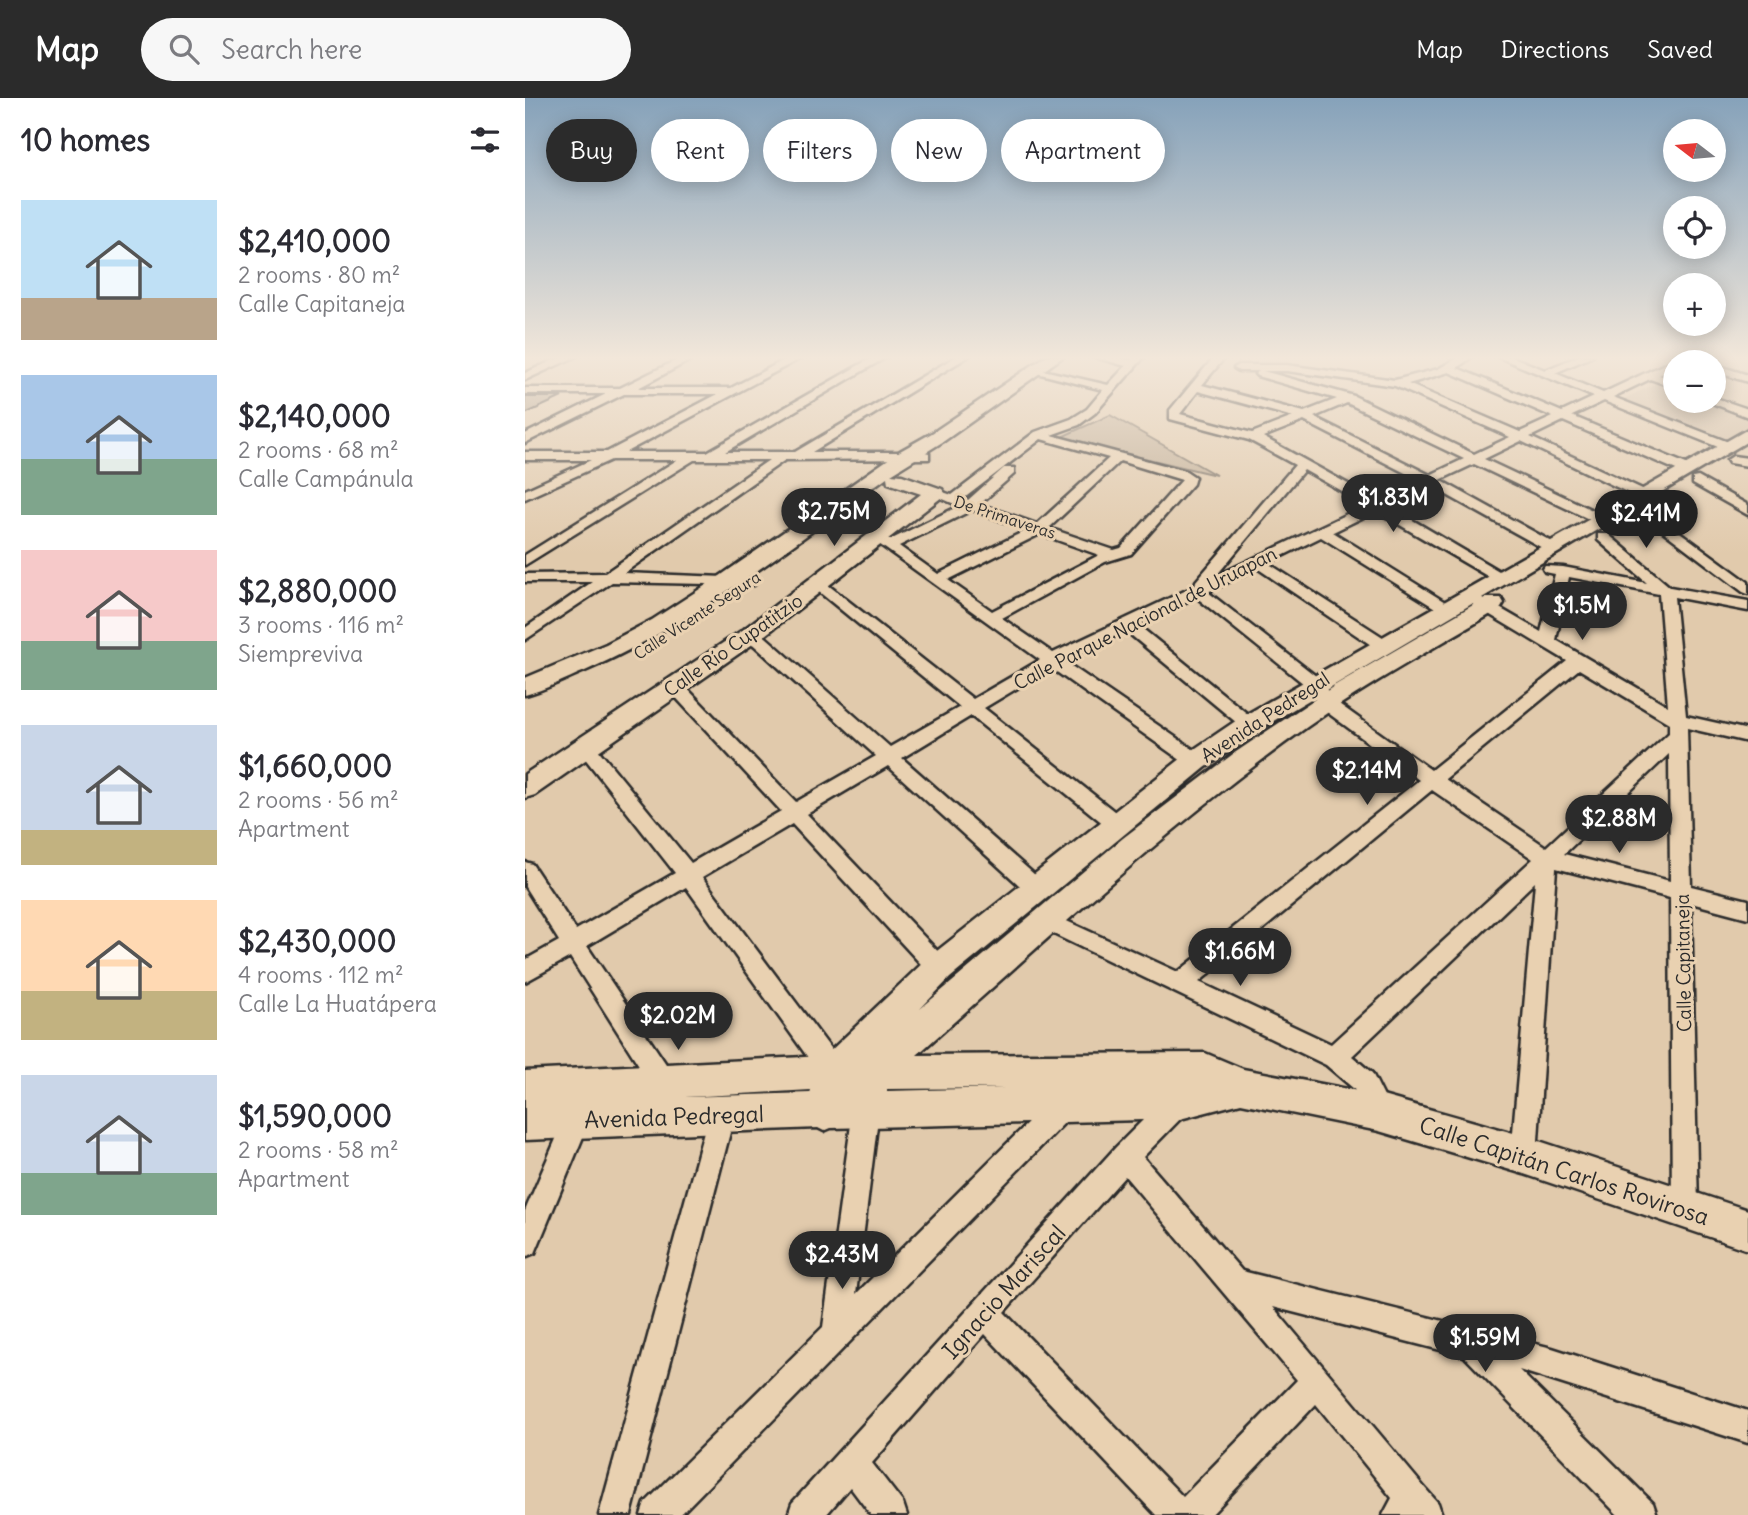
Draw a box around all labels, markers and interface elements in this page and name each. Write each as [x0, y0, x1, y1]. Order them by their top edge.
search box [141, 18, 631, 81]
text: Map [35, 28, 99, 70]
icon: search [165, 30, 203, 68]
text: Search here [221, 33, 362, 66]
text: Map [1416, 34, 1463, 64]
text: Directions [1501, 34, 1609, 64]
text: Saved [1647, 34, 1713, 64]
chip: Buy [546, 119, 637, 182]
chip: Rent [651, 119, 749, 182]
chip: Filters [763, 119, 877, 182]
chip: New [891, 119, 987, 182]
chip: Apartment [1001, 119, 1165, 182]
north arrow [1663, 119, 1725, 182]
map controls [1663, 119, 1726, 413]
text: 10 homes [21, 121, 150, 159]
icon: filters [466, 121, 504, 159]
button: locate [1663, 196, 1726, 259]
text: $2,410,000 [238, 222, 391, 260]
icon: home [77, 228, 161, 312]
text: 2 rooms · 80 m² [238, 260, 400, 289]
button: + [1663, 273, 1726, 336]
text: Calle Capitaneja [238, 289, 405, 318]
button: − [1663, 350, 1726, 413]
text: $2,140,000 [238, 397, 391, 435]
icon: home [77, 403, 161, 487]
text: 2 rooms · 68 m² [238, 435, 399, 464]
text: Calle Campánula [238, 464, 414, 493]
pin: $1.83M [1336, 474, 1450, 534]
text: $1.83M [1357, 482, 1429, 511]
pin: $2.75M [777, 489, 891, 548]
pin: $2.41M [1589, 490, 1703, 550]
street label: De Primaveras [952, 491, 1058, 543]
text: $2.75M [797, 496, 871, 525]
text: $2.41M [1611, 498, 1681, 527]
street label: Calle Parque Nacional de Uruapan [1009, 541, 1281, 695]
street label: Calle Vicente Segura [630, 567, 764, 663]
text: $2,880,000 [238, 572, 397, 610]
icon: home [77, 578, 161, 662]
pin: $1.5M [1533, 582, 1631, 642]
street label: Calle Río Cupatitzio [659, 588, 807, 702]
text: $1.5M [1553, 590, 1611, 619]
text: 3 rooms · 116 m² [238, 610, 404, 639]
text: Siempreviva [238, 639, 363, 668]
street label: Avenida Pedregal [1196, 666, 1334, 768]
text: $1,660,000 [238, 747, 392, 785]
pin: $2.14M [1310, 748, 1424, 807]
icon: home [77, 753, 161, 837]
text: $2.14M [1332, 755, 1402, 784]
text: 2 rooms · 56 m² [238, 785, 399, 814]
pin: $2.88M [1562, 796, 1676, 855]
text: $2.88M [1581, 803, 1657, 832]
text: Apartment [238, 814, 350, 843]
street label: Calle Capitaneja [1670, 893, 1696, 1032]
text: $2,430,000 [238, 922, 396, 960]
icon: home [77, 928, 161, 1012]
pin: $1.66M [1183, 928, 1297, 988]
text: $1.66M [1204, 936, 1276, 965]
text: 4 rooms · 112 m² [238, 960, 404, 989]
text: Calle La Huatápera [238, 989, 437, 1018]
pin: $2.02M [621, 992, 735, 1052]
text: $2.02M [640, 1000, 716, 1029]
text: $1,590,000 [238, 1097, 392, 1135]
street label: Avenida Pedregal [584, 1099, 764, 1134]
icon: home [77, 1103, 161, 1187]
street label: Calle Capitán Carlos Rovirosa [1416, 1110, 1713, 1231]
text: 2 rooms · 58 m² [238, 1135, 399, 1164]
text: Apartment [238, 1164, 350, 1193]
street label: Ignacio Mariscal [936, 1219, 1071, 1365]
pin: $2.43M [785, 1232, 899, 1291]
text: $2.43M [805, 1239, 879, 1268]
pin: $1.59M [1428, 1314, 1542, 1374]
text: $1.59M [1449, 1322, 1521, 1351]

